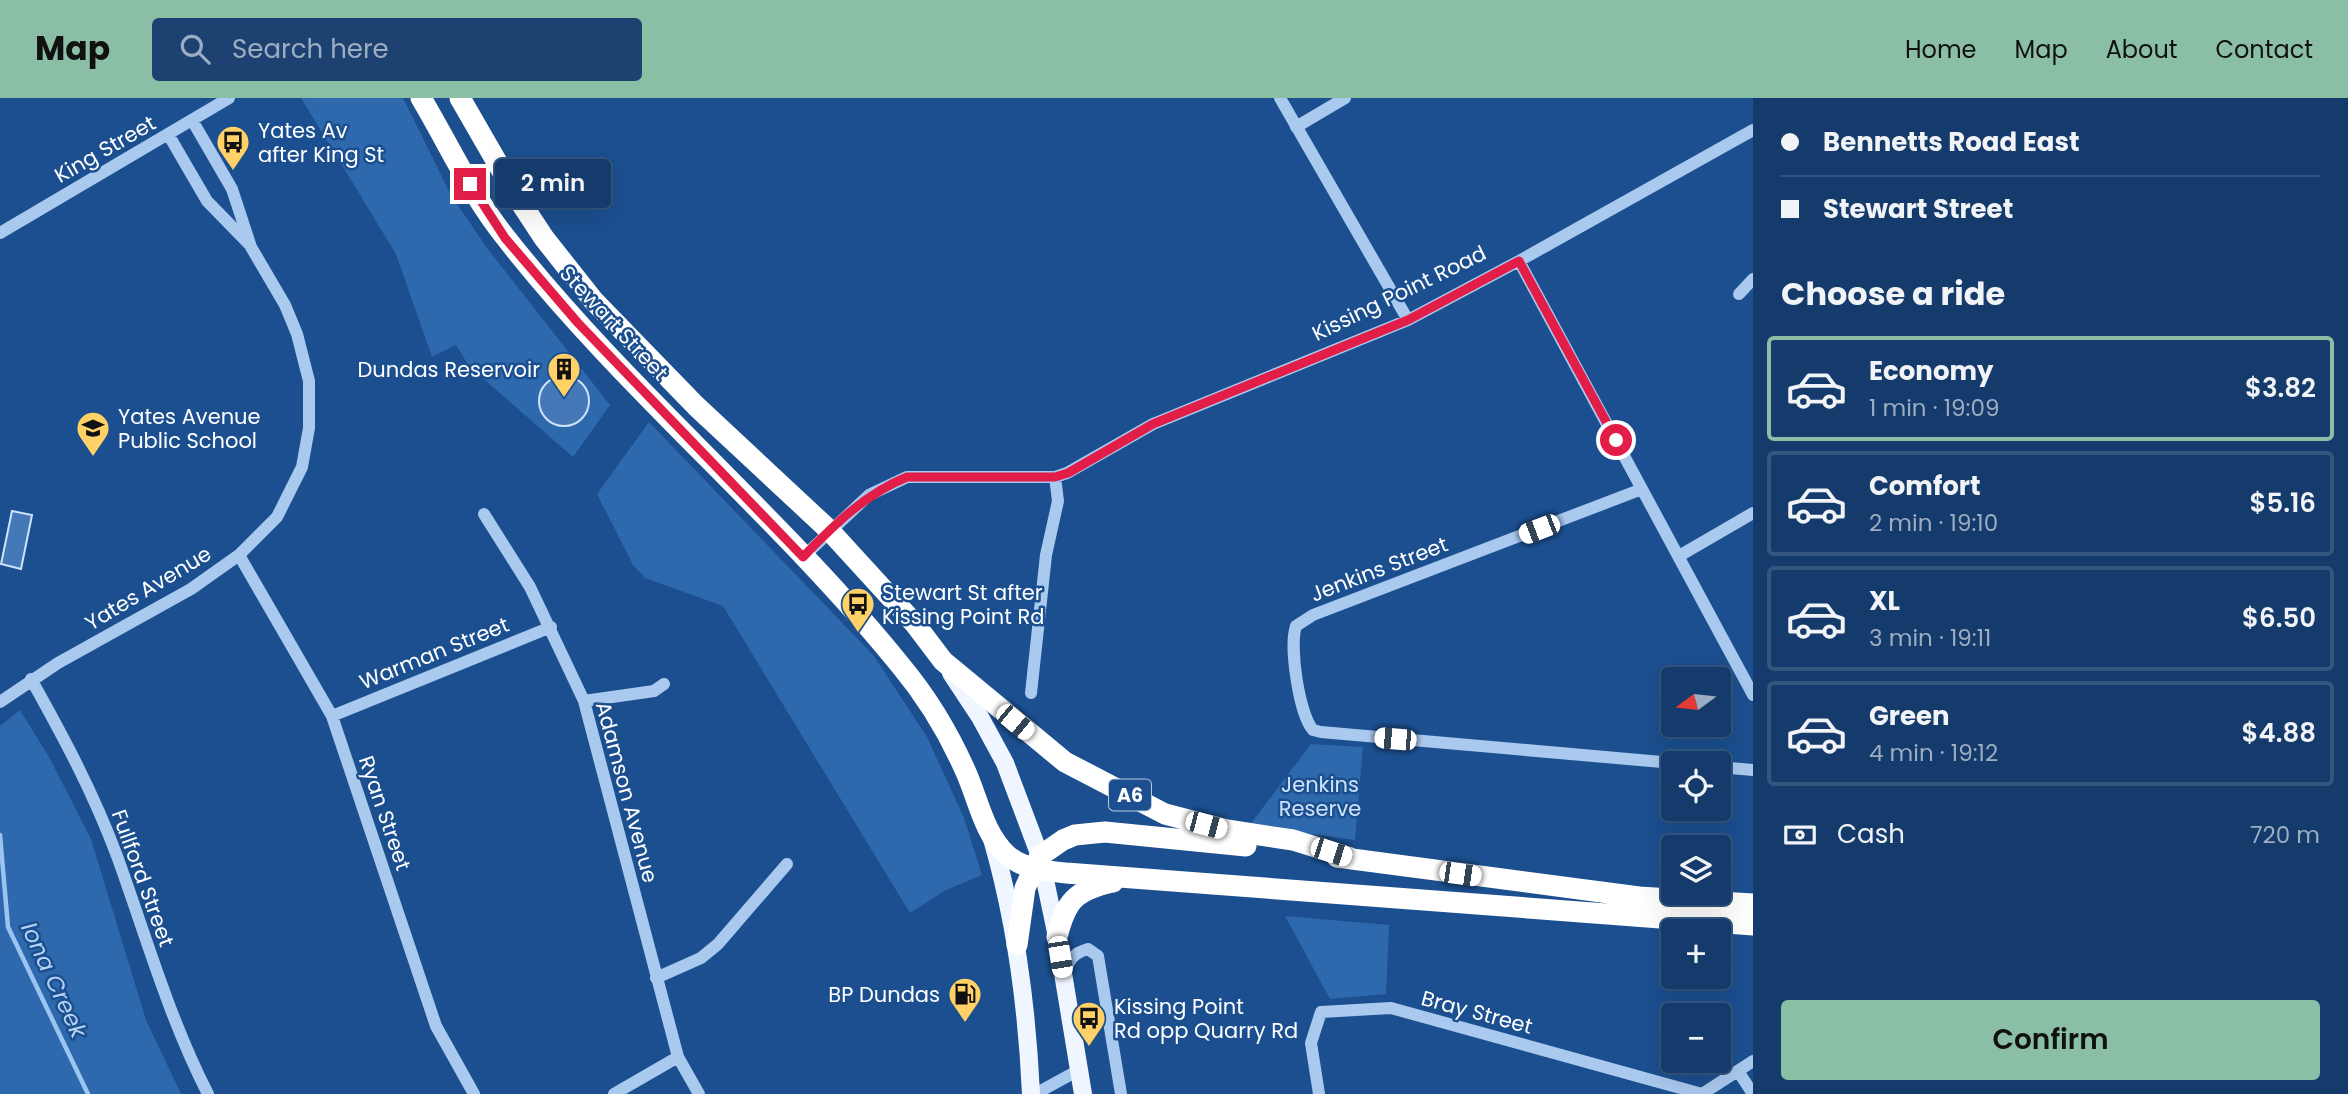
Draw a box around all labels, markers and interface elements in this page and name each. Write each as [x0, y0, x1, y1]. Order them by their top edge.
search box [152, 18, 642, 81]
text: Map [35, 25, 110, 72]
icon: search [176, 30, 214, 68]
text: Search here [232, 31, 389, 67]
text: Home [1905, 33, 1977, 66]
text: Map [2015, 33, 2068, 66]
text: About [2106, 33, 2177, 66]
text: Contact [2215, 33, 2313, 66]
street label: King Street [49, 108, 161, 190]
place label: Yates Av after King St [258, 116, 384, 169]
bus stop icon: Yates Av after King St [214, 123, 252, 172]
text: Bennetts Road East [1823, 124, 2079, 160]
callout: 2 min [494, 160, 610, 208]
text: 2 min [521, 167, 585, 199]
route end [454, 168, 486, 200]
text: Stewart Street [1823, 191, 2013, 227]
street label: Kissing Point Road [1307, 238, 1491, 348]
street label: Stewart Street [553, 259, 675, 387]
text: Choose a ride [1781, 271, 2005, 316]
building icon: Dundas Reservoir [545, 350, 583, 399]
text: Economy [1869, 353, 1993, 389]
place label: Dundas Reservoir [357, 355, 540, 384]
icon: car [1785, 357, 1848, 420]
text: $3.82 [2245, 370, 2316, 406]
text: 1 min · 19:09 [1869, 392, 1999, 424]
place label: Yates Avenue Public School [118, 402, 261, 455]
school or university icon: Yates Avenue Public School [74, 409, 112, 458]
route start [1600, 424, 1632, 456]
text: Comfort [1869, 468, 1981, 504]
icon: car [1785, 472, 1848, 535]
text: $5.16 [2249, 485, 2316, 521]
text: 2 min · 19:10 [1869, 507, 1998, 539]
car [1516, 512, 1563, 546]
street label: Jenkins Street [1306, 529, 1452, 609]
street label: Yates Avenue [79, 539, 217, 637]
place label: Stewart St after Kissing Point Rd [882, 578, 1045, 631]
text: XL [1869, 583, 1900, 619]
bus stop icon: Stewart St after Kissing Point Rd [839, 585, 877, 634]
icon: car [1785, 587, 1848, 650]
text: $6.50 [2242, 600, 2316, 636]
street label: Warman Street [355, 610, 513, 696]
text: 3 min · 19:11 [1869, 622, 1991, 654]
north arrow [1661, 667, 1731, 737]
map controls [1661, 667, 1731, 1073]
street label: Adamson Avenue [589, 698, 665, 886]
text: Green [1869, 698, 1950, 734]
car [993, 700, 1038, 744]
icon: car [1785, 702, 1848, 765]
text: $4.88 [2242, 715, 2316, 751]
car [1374, 727, 1417, 751]
text: 4 min · 19:12 [1869, 737, 1998, 769]
button: locate [1661, 751, 1731, 821]
street label: Ryan Street [352, 752, 418, 874]
park label: Jenkins Reserve [1279, 770, 1361, 823]
road number: A6 [1109, 780, 1151, 810]
street label: Fullford Street [105, 805, 181, 951]
car [1183, 809, 1230, 841]
icon: cash [1781, 816, 1819, 854]
text: Cash [1837, 816, 1905, 852]
text: 720 m [2250, 819, 2320, 851]
button: layers [1661, 835, 1731, 905]
car [1308, 836, 1355, 868]
car [1438, 861, 1483, 887]
water label: Iona Creek [13, 917, 95, 1044]
button: + [1661, 919, 1731, 989]
car [1047, 935, 1074, 979]
fuel station icon: BP Dundas [946, 975, 984, 1024]
place label: BP Dundas [828, 980, 940, 1009]
street label: Bray Street [1418, 983, 1536, 1041]
place label: Kissing Point Rd opp Quarry Rd [1114, 992, 1298, 1045]
bus stop icon: Kissing Point Rd opp Quarry Rd [1070, 999, 1108, 1048]
button: Confirm [1781, 1000, 2320, 1080]
button: − [1661, 1003, 1731, 1073]

